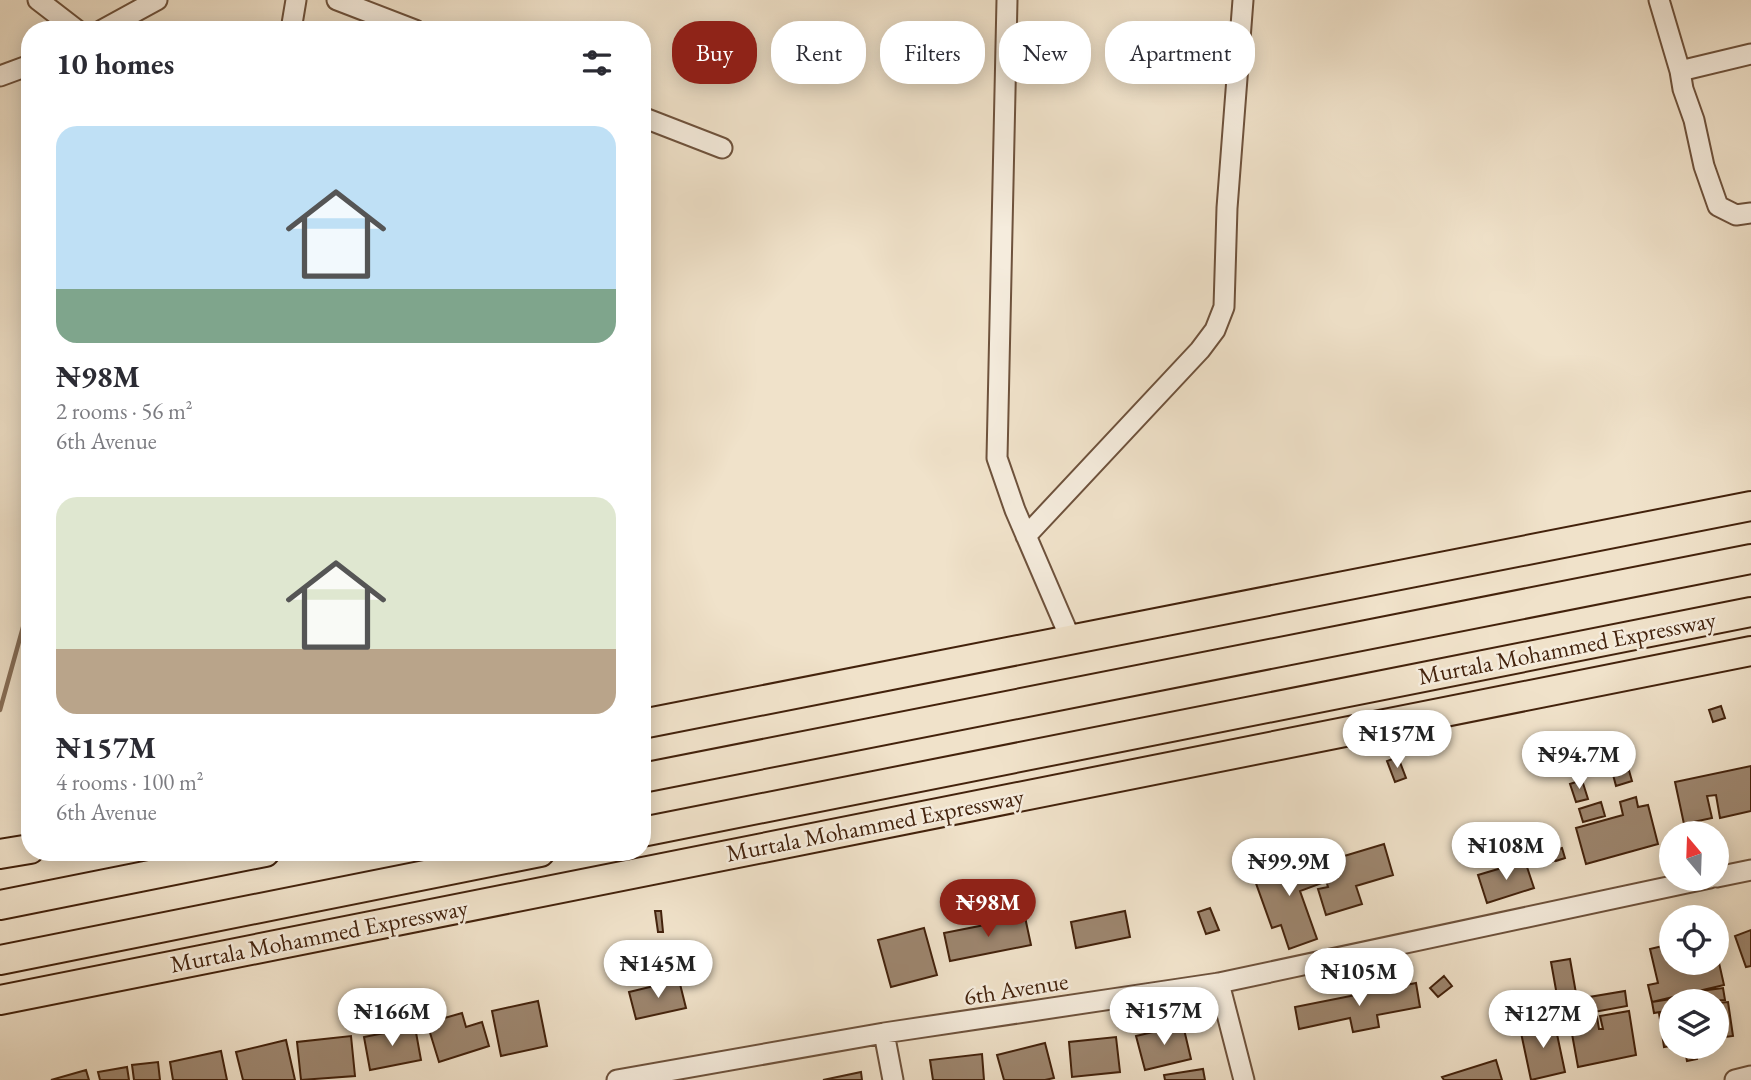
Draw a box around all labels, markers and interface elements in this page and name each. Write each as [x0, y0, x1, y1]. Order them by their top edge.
chip: Buy [672, 21, 757, 84]
chip: Rent [771, 21, 866, 84]
chip: Filters [880, 21, 985, 84]
chip: New [999, 21, 1091, 84]
chip: Apartment [1105, 21, 1255, 84]
text: 10 homes [56, 44, 174, 83]
icon: filters [578, 44, 616, 82]
icon: home [273, 171, 399, 297]
text: ₦98M [56, 357, 140, 396]
text: 2 rooms · 56 m² [56, 396, 193, 426]
text: 6th Avenue [56, 426, 157, 456]
icon: home [273, 542, 399, 668]
street label: Murtala Mohammed Expressway [1415, 603, 1719, 692]
pin: ₦157M [1348, 710, 1446, 770]
text: ₦157M [1359, 718, 1435, 748]
text: ₦157M [56, 728, 156, 767]
pin: ₦94.7M [1522, 732, 1636, 791]
text: ₦94.7M [1538, 739, 1620, 769]
text: 4 rooms · 100 m² [56, 767, 204, 797]
street label: Murtala Mohammed Expressway [723, 780, 1027, 869]
text: 6th Avenue [56, 797, 157, 827]
north arrow [1659, 821, 1729, 891]
map controls [1659, 821, 1729, 1059]
pin: ₦108M [1457, 822, 1555, 882]
text: ₦108M [1468, 830, 1544, 860]
pin: ₦99.9M [1232, 838, 1346, 898]
text: ₦99.9M [1248, 846, 1330, 876]
pin: ₦98M [947, 880, 1029, 939]
text: ₦98M [956, 887, 1020, 917]
street label: Murtala Mohammed Expressway [167, 891, 471, 980]
button: locate [1659, 905, 1729, 975]
pin: ₦145M [609, 940, 707, 1000]
text: ₦145M [620, 948, 696, 978]
pin: ₦105M [1310, 948, 1408, 1008]
text: ₦105M [1321, 956, 1397, 986]
street label: 6th Avenue [962, 965, 1070, 1012]
pin: ₦166M [343, 988, 441, 1048]
pin: ₦157M [1115, 988, 1213, 1047]
button: layers [1659, 989, 1729, 1059]
pin: ₦127M [1494, 990, 1592, 1050]
text: ₦157M [1126, 995, 1202, 1025]
text: ₦166M [354, 996, 430, 1026]
text: ₦127M [1505, 998, 1581, 1028]

